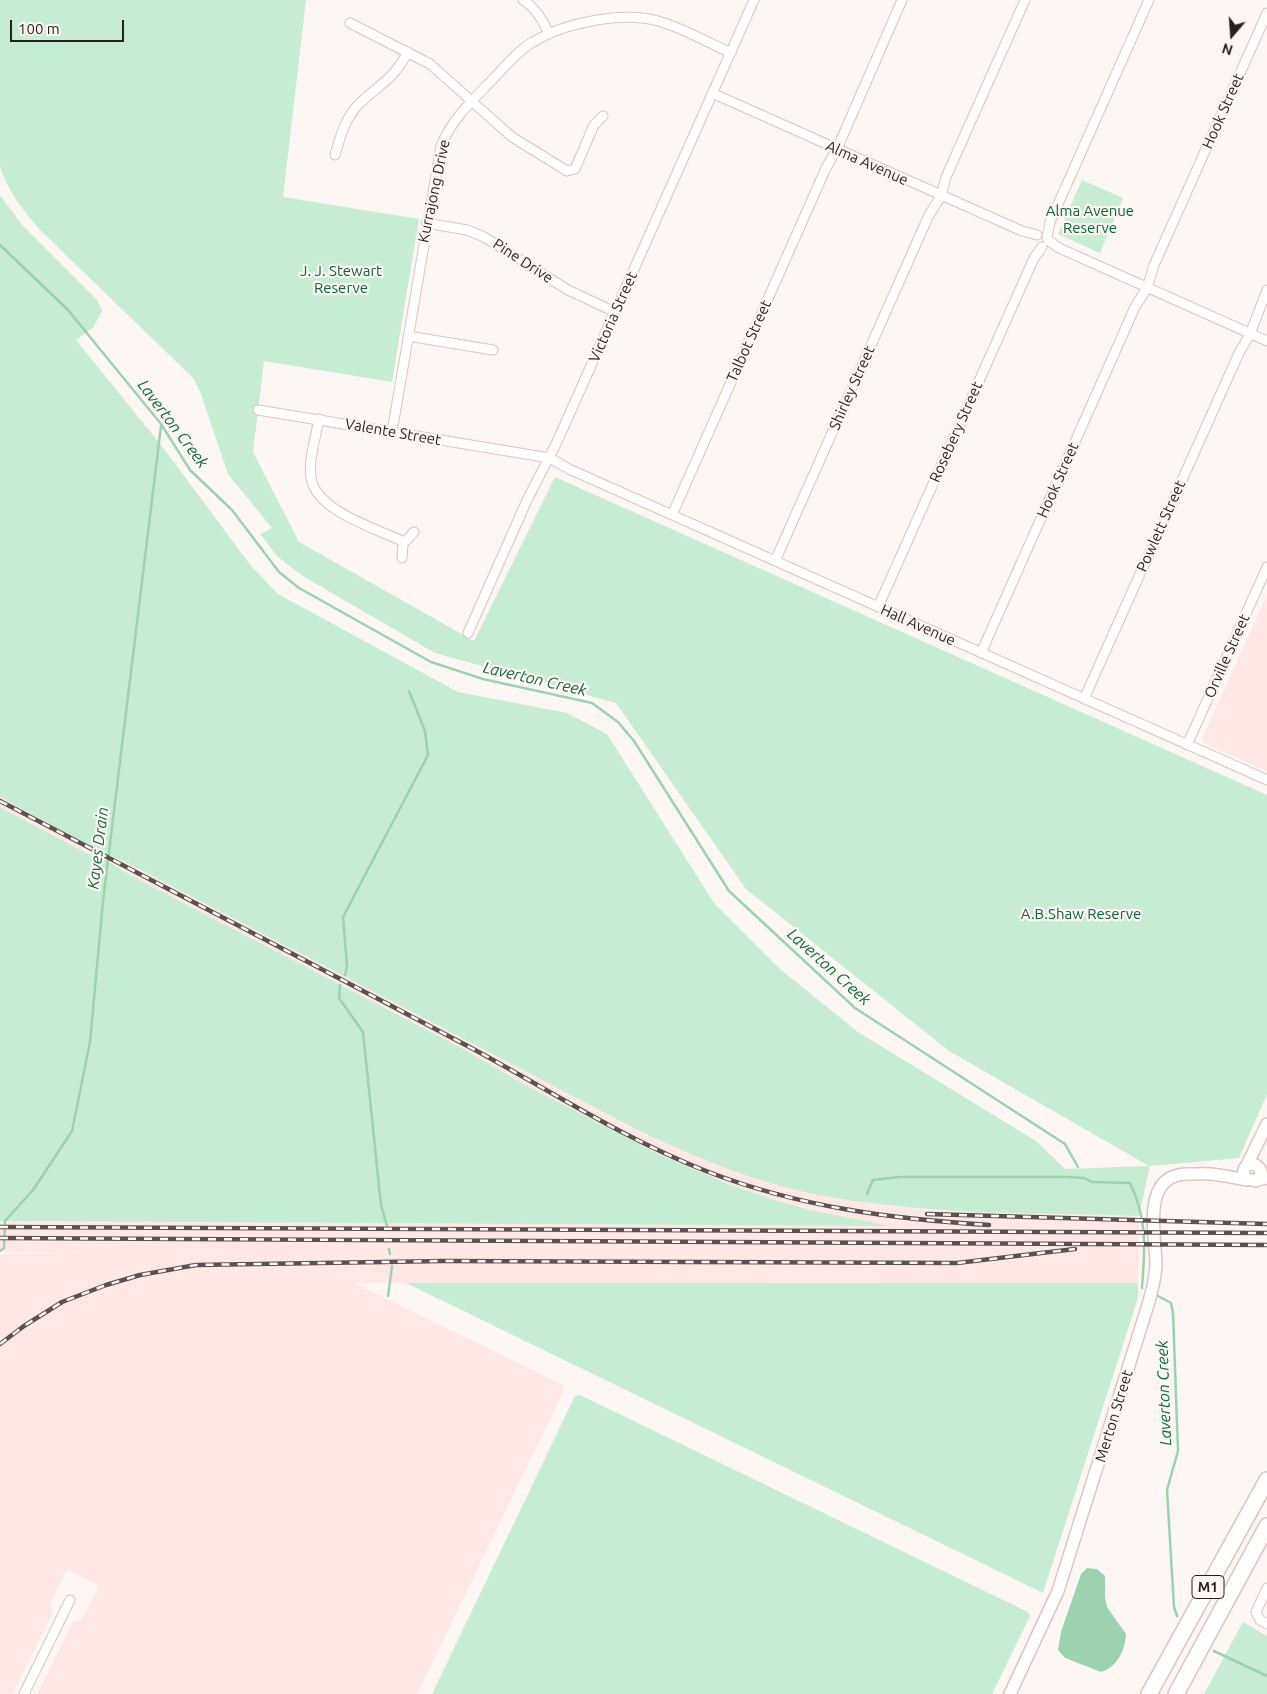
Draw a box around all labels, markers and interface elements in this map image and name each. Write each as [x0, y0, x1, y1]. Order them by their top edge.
scale bar [12, 10, 126, 42]
north arrow [1207, 10, 1257, 60]
text: 100 m [18, 20, 60, 37]
text: N [1220, 40, 1235, 58]
street label: Hook Street [1198, 70, 1248, 152]
street label: Alma Avenue [823, 137, 911, 189]
street label: Kurrajong Drive [414, 138, 454, 244]
park label: Alma Avenue Reserve [1046, 202, 1134, 237]
street label: Pine Drive [489, 235, 557, 287]
park label: J. J. Stewart Reserve [300, 262, 382, 297]
street label: Victoria Street [585, 269, 641, 365]
street label: Talbot Street [723, 297, 775, 385]
street label: Shirley Street [825, 343, 879, 433]
water label: Laverton Creek [134, 376, 212, 472]
street label: Rosebery Street [926, 379, 986, 485]
street label: Valente Street [344, 415, 442, 449]
street label: Hook Street [1033, 439, 1083, 521]
street label: Powlett Street [1133, 477, 1189, 575]
street label: Hall Avenue [878, 601, 958, 649]
street label: Orville Street [1200, 611, 1254, 701]
water label: Laverton Creek [481, 658, 589, 700]
water label: Kayes Drain [83, 806, 113, 890]
park label: A.B.Shaw Reserve [1021, 905, 1141, 923]
water label: Laverton Creek [783, 925, 875, 1009]
water label: Laverton Creek [1153, 1340, 1175, 1446]
street label: Merton Street [1091, 1368, 1137, 1464]
road number: M1 [1192, 1575, 1224, 1598]

